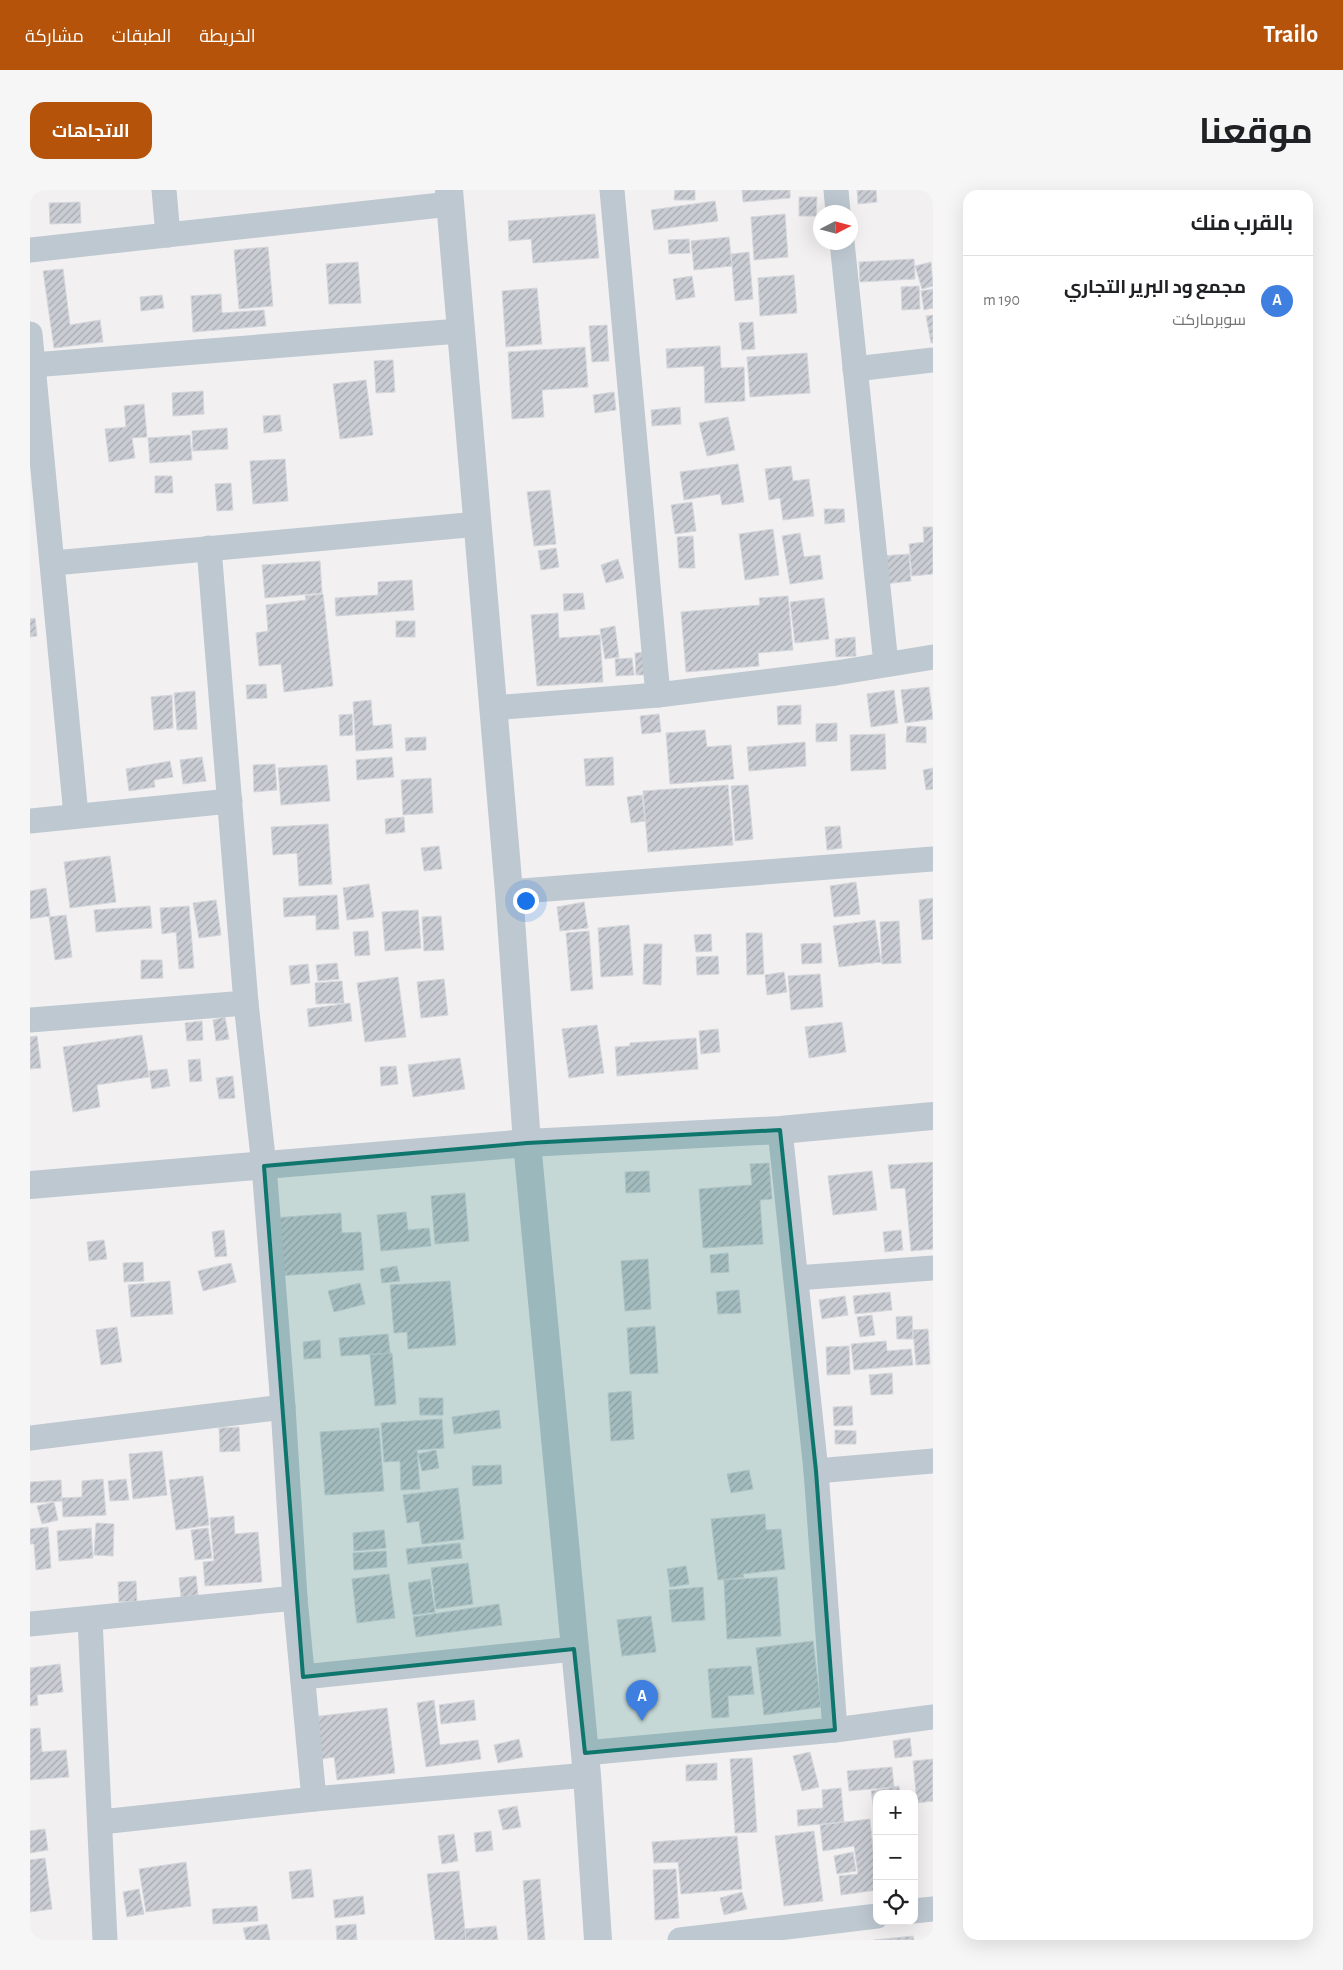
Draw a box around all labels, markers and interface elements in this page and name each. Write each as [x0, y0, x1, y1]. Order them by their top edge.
text: Trailo [1263, 23, 1318, 47]
text: مشاركة [25, 28, 84, 46]
text: الطبقات [112, 28, 171, 46]
text: الخريطة [199, 28, 256, 46]
button: الاتجاهات [30, 102, 152, 159]
text: موقعنا [1199, 115, 1313, 150]
north arrow [813, 205, 858, 250]
text: بالقرب منك [1191, 213, 1293, 234]
text: مجمع ود البرير التجاري [1064, 278, 1246, 297]
text: 190 m [983, 292, 1020, 308]
text: A [1272, 292, 1282, 308]
text: سوبرماركت [1172, 312, 1246, 328]
your location [513, 888, 539, 914]
pin: A [626, 1680, 658, 1721]
map controls [873, 1790, 918, 1925]
button: + [873, 1790, 918, 1835]
button: − [873, 1835, 918, 1880]
button: locate [873, 1880, 918, 1925]

